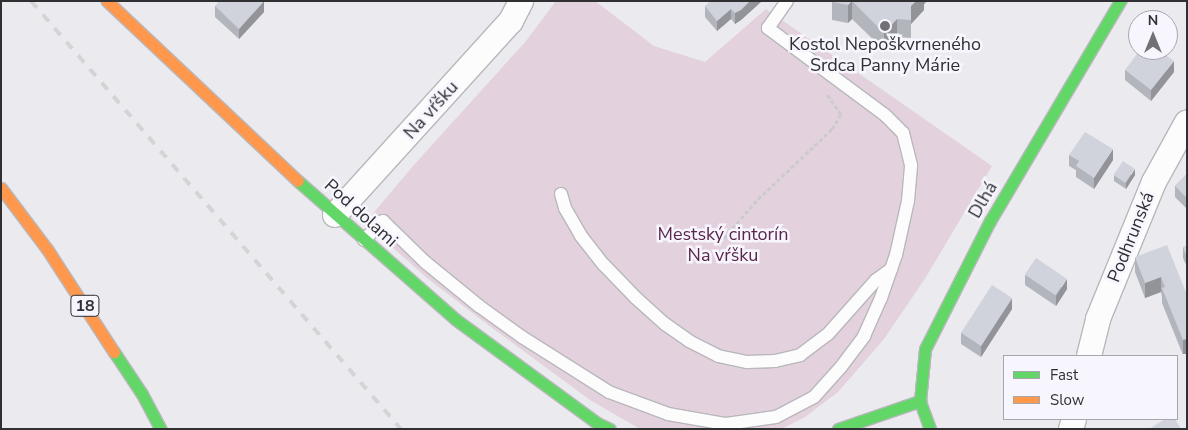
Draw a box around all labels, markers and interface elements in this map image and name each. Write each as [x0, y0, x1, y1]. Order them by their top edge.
north arrow [1128, 10, 1178, 60]
text: N [1148, 11, 1158, 30]
marker: Kostol Nepoškvrneného Srdca Panny Márie [879, 20, 891, 32]
place label: Kostol Nepoškvrneného Srdca Panny Márie [789, 34, 981, 76]
street label: Na vŕšku [399, 76, 463, 144]
street label: Pod dolami [320, 175, 402, 251]
street label: Dlhá [964, 178, 1002, 222]
street label: Podhrunská [1103, 189, 1159, 285]
park label: Mestský cintorín Na vŕšku [658, 224, 788, 266]
road number: 18 [70, 292, 100, 320]
legend [1003, 355, 1178, 420]
text: Fast [1050, 365, 1078, 385]
text: Slow [1050, 390, 1084, 410]

